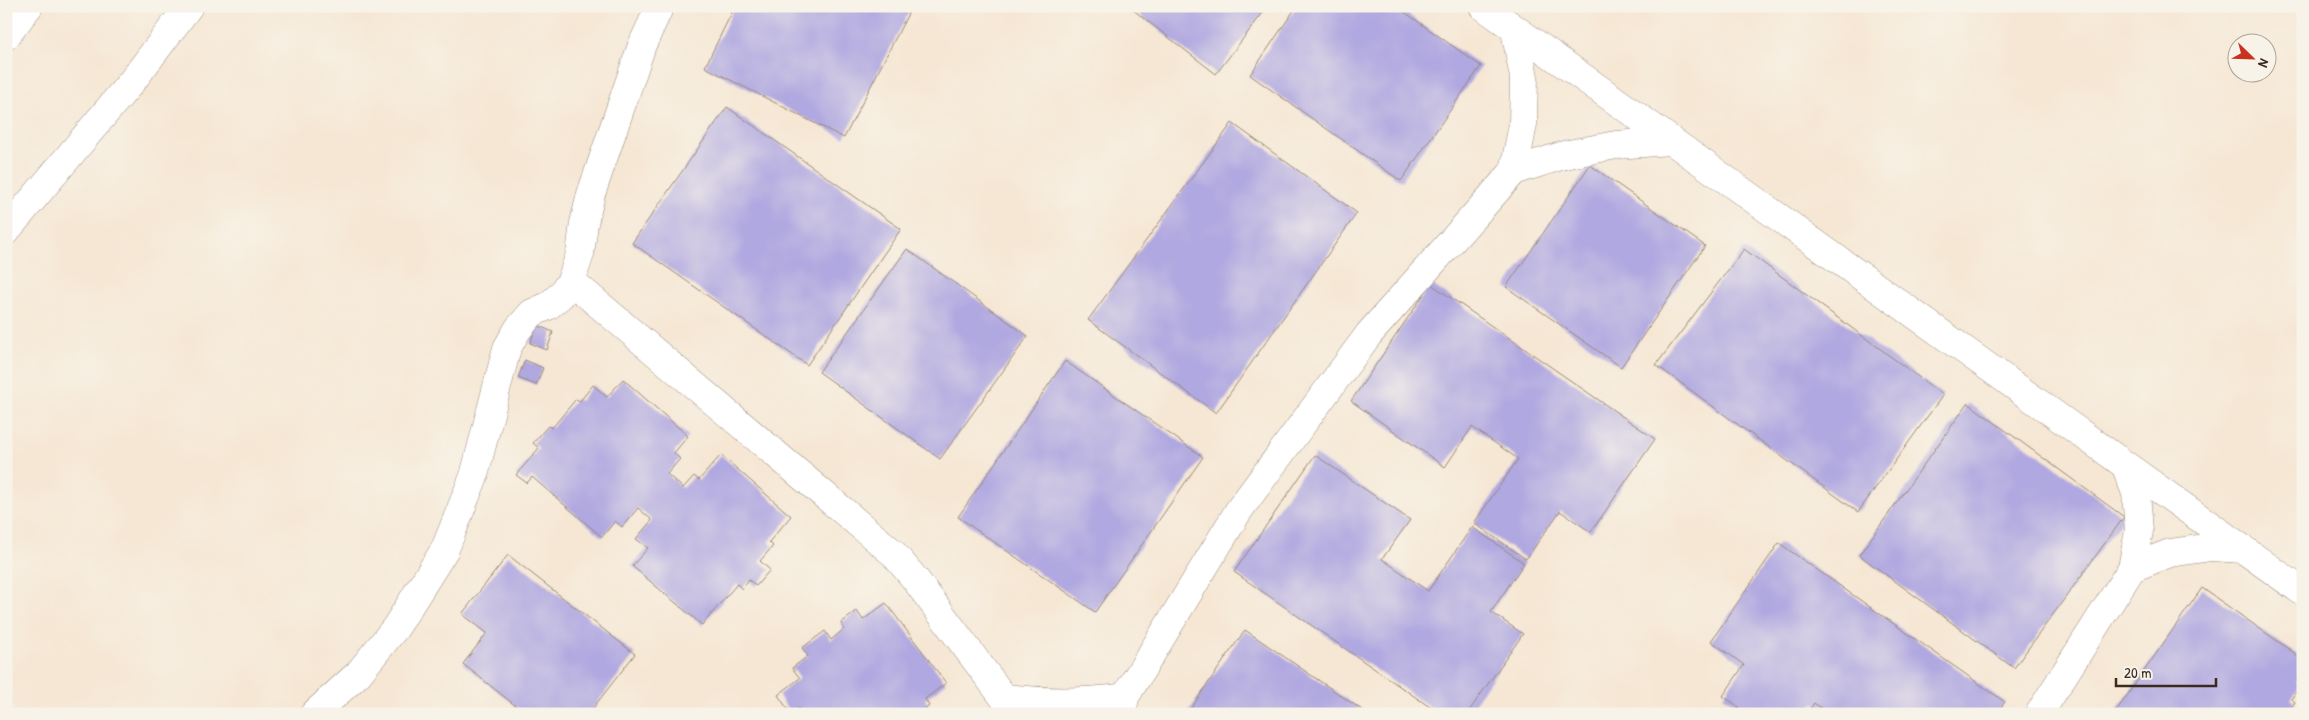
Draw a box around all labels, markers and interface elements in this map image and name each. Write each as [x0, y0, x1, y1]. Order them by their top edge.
north arrow [2226, 32, 2276, 82]
text: N [2254, 56, 2275, 71]
scale bar [2116, 655, 2216, 687]
text: 20 m [2124, 662, 2151, 683]

